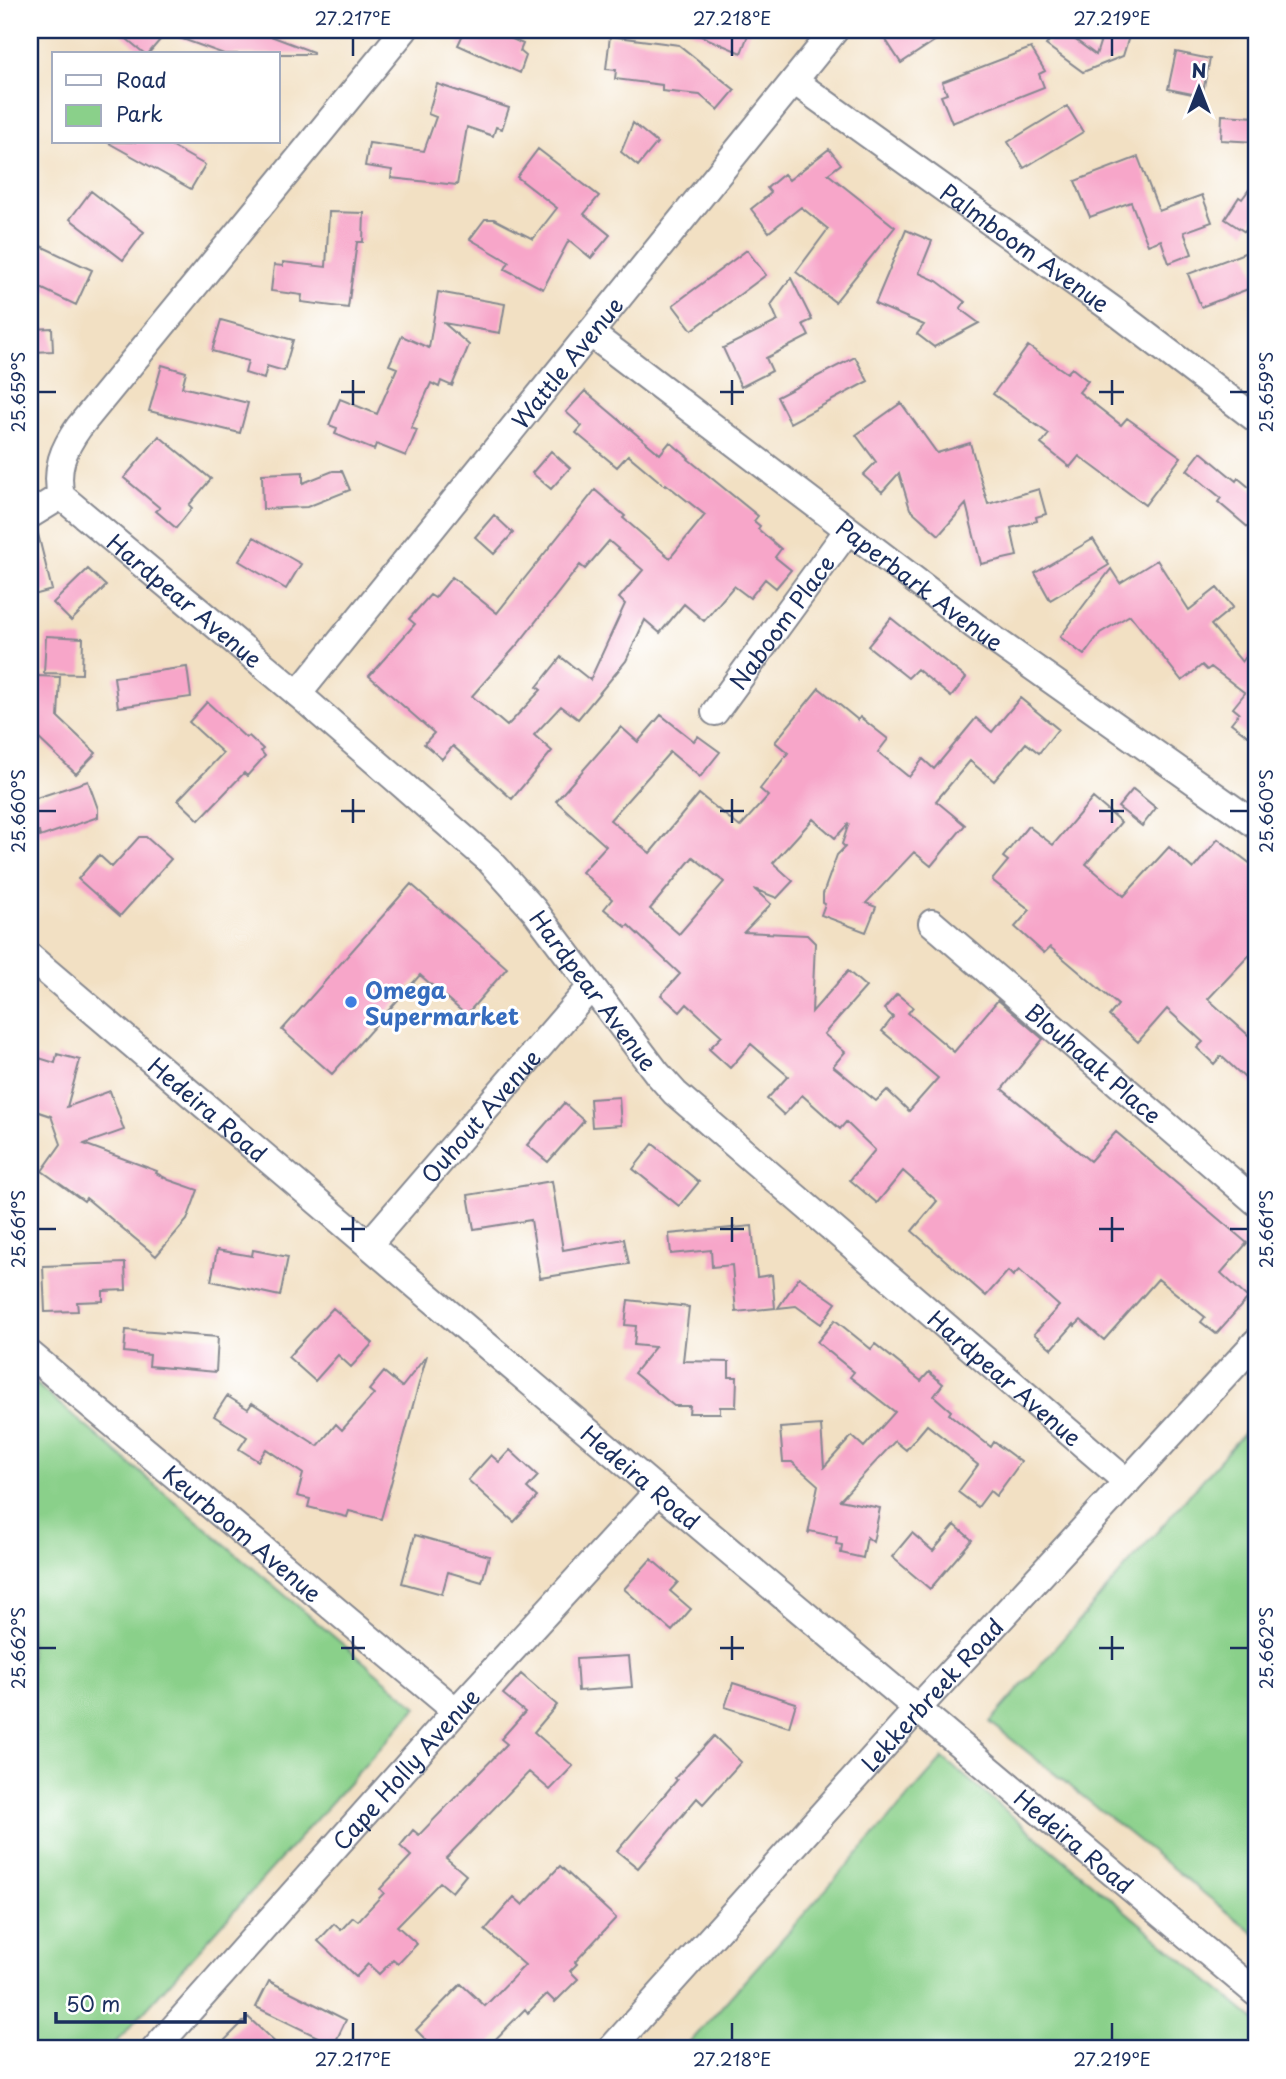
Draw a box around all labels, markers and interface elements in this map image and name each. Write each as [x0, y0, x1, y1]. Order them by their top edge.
text: 27.217°E [315, 4, 391, 31]
text: 27.218°E [693, 4, 771, 31]
text: 27.219°E [1073, 4, 1151, 31]
legend [52, 52, 280, 144]
north arrow [1164, 52, 1234, 122]
text: N [1191, 56, 1207, 84]
text: Road [116, 63, 167, 95]
text: Park [116, 97, 163, 129]
street label: Palmboom Avenue [934, 174, 1118, 320]
street label: Wattle Avenue [502, 288, 631, 436]
text: 25.659°S [4, 352, 31, 432]
text: 25.659°S [1252, 352, 1279, 432]
street label: Paperbark Avenue [830, 509, 1011, 659]
street label: Hardpear Avenue [100, 524, 271, 675]
street label: Naboom Place [720, 547, 842, 696]
text: 25.660°S [4, 769, 31, 853]
text: 25.660°S [1252, 769, 1279, 853]
street label: Hardpear Avenue [522, 902, 666, 1078]
place label: Omega Supermarket [365, 972, 519, 1033]
marker: Omega Supermarket [343, 994, 359, 1010]
street label: Blouhaak Place [1018, 994, 1170, 1131]
street label: Ouhout Avenue [412, 1040, 548, 1190]
street label: Hedeira Road [141, 1048, 275, 1169]
text: 25.661°S [4, 1190, 31, 1268]
text: 25.661°S [1252, 1190, 1279, 1268]
street label: Hardpear Avenue [921, 1301, 1090, 1454]
street label: Hedeira Road [574, 1416, 708, 1537]
street label: Keurboom Avenue [156, 1456, 330, 1609]
text: 25.662°S [4, 1607, 31, 1689]
text: 25.662°S [1252, 1607, 1279, 1689]
street label: Lekkerbreek Road [852, 1610, 1011, 1779]
street label: Cape Holly Avenue [323, 1679, 487, 1857]
street label: Hedeira Road [1007, 1780, 1142, 1901]
scale bar [56, 1981, 245, 2025]
text: 50 m [66, 1987, 120, 2019]
text: 27.217°E [315, 2045, 391, 2072]
text: 27.218°E [693, 2045, 771, 2072]
text: 27.219°E [1073, 2045, 1151, 2072]

